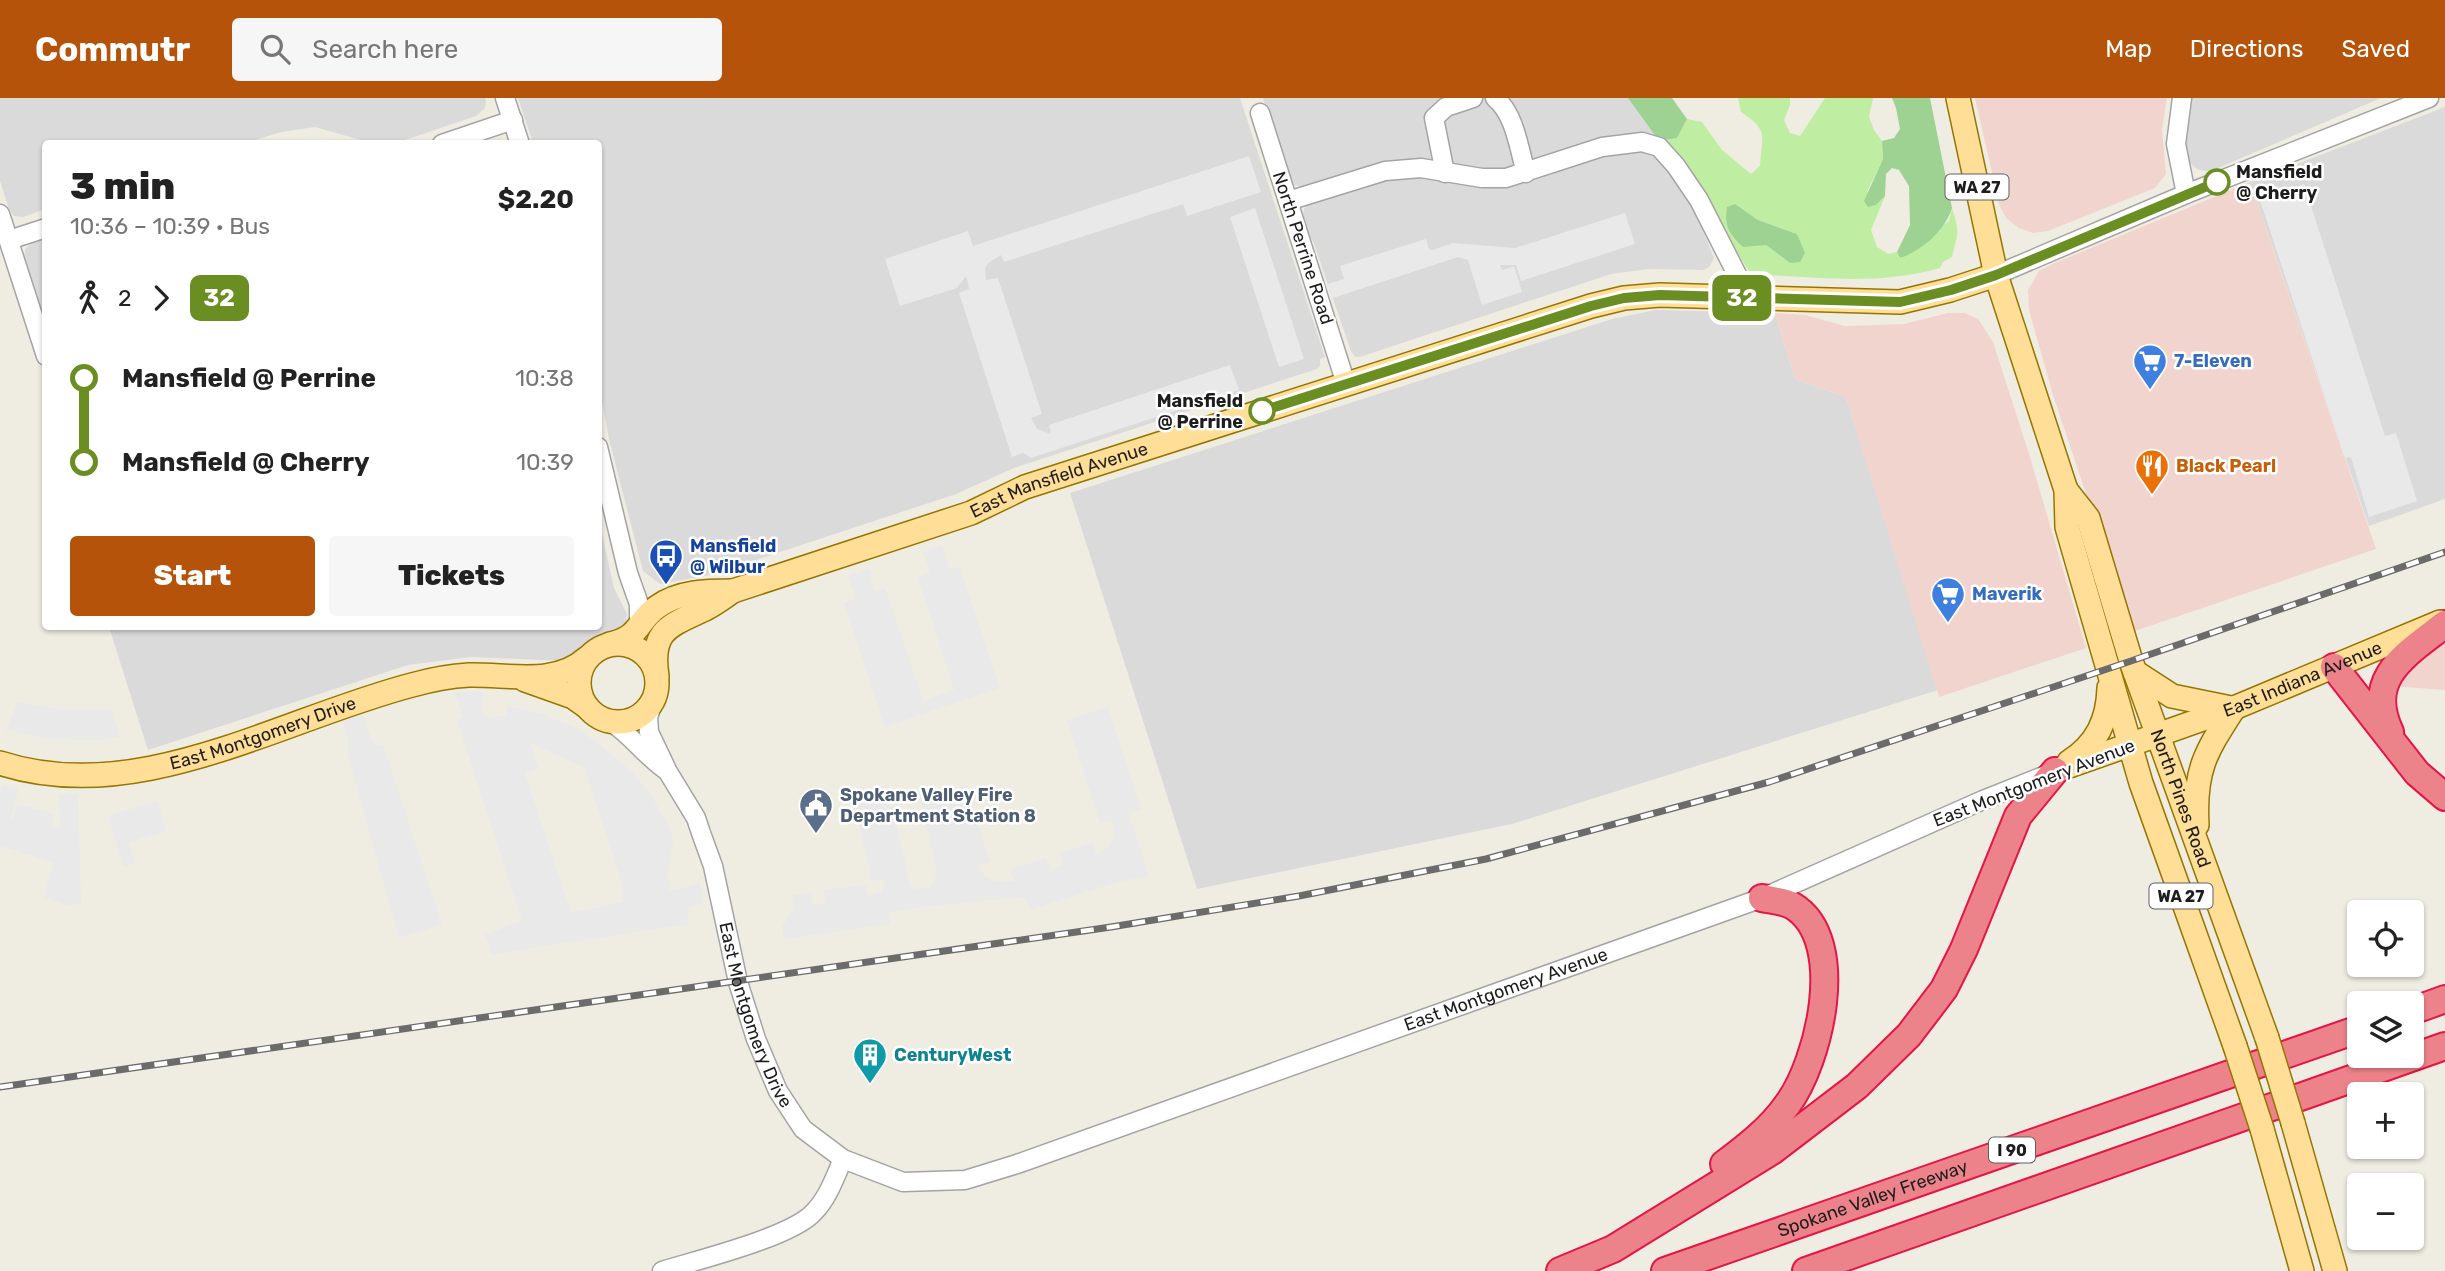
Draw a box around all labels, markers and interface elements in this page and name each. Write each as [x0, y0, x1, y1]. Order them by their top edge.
search box [232, 18, 722, 81]
text: Commutr [35, 30, 190, 69]
icon: search [256, 30, 294, 68]
text: Search here [312, 34, 458, 65]
text: Map [2105, 35, 2152, 63]
text: Directions [2190, 35, 2303, 63]
text: Saved [2341, 35, 2410, 63]
place label: Mansfield @ Cherry [2236, 161, 2322, 204]
text: 3 min [70, 163, 175, 209]
street label: North Perrine Road [1268, 169, 1338, 327]
marker: Mansfield @ Cherry [2204, 169, 2230, 195]
road number: WA 27 [1946, 174, 2008, 200]
text: $2.20 [498, 184, 574, 215]
text: 10:36 – 10:39 · Bus [70, 212, 270, 240]
line badge: 32 [1710, 275, 1774, 321]
icon: walk [70, 279, 108, 317]
icon: forward [142, 279, 180, 317]
text: 2 [118, 284, 132, 312]
text: 32 [204, 284, 235, 312]
text: 32 [1726, 284, 1758, 312]
supermarket icon: 7-Eleven [2131, 342, 2169, 391]
place label: 7-Eleven [2174, 350, 2252, 372]
text: Mansfield @ Perrine [122, 363, 376, 394]
text: 10:38 [515, 364, 574, 392]
place label: Mansfield @ Perrine [1157, 390, 1243, 433]
marker: Mansfield @ Perrine [1249, 398, 1275, 424]
street label: East Mansfield Avenue [966, 437, 1151, 523]
text: Mansfield @ Cherry [122, 447, 370, 478]
restaurant icon: Black Pearl [2133, 447, 2171, 496]
text: 10:39 [516, 448, 574, 476]
place label: Black Pearl [2176, 455, 2276, 477]
place label: Mansfield @ Wilbur [690, 535, 776, 578]
button: Start [70, 536, 315, 616]
button: Tickets [329, 536, 574, 616]
bus stop icon: Mansfield @ Wilbur [647, 537, 685, 586]
supermarket icon: Maverik [1929, 575, 1967, 624]
place label: Maverik [1972, 583, 2043, 605]
street label: East Indiana Avenue [2220, 636, 2385, 722]
street label: East Montgomery Drive [168, 692, 359, 775]
street label: North Pines Road [2146, 726, 2216, 871]
street label: East Montgomery Avenue [1930, 734, 2138, 832]
place label: Spokane Valley Fire Department Station 8 [840, 784, 1036, 827]
public building icon: Spokane Valley Fire Department Station 8 [797, 786, 835, 835]
road number: WA 27 [2150, 884, 2212, 908]
map controls [2347, 900, 2424, 1250]
button: locate [2347, 900, 2424, 977]
street label: East Montgomery Drive [714, 920, 797, 1112]
street label: East Montgomery Avenue [1401, 943, 1611, 1036]
button: layers [2347, 991, 2424, 1068]
building icon: CenturyWest [851, 1036, 889, 1085]
place label: CenturyWest [894, 1044, 1011, 1066]
button: + [2347, 1082, 2424, 1159]
road number: I 90 [1989, 1138, 2035, 1162]
street label: Spokane Valley Freeway [1775, 1155, 1971, 1242]
button: − [2347, 1173, 2424, 1250]

